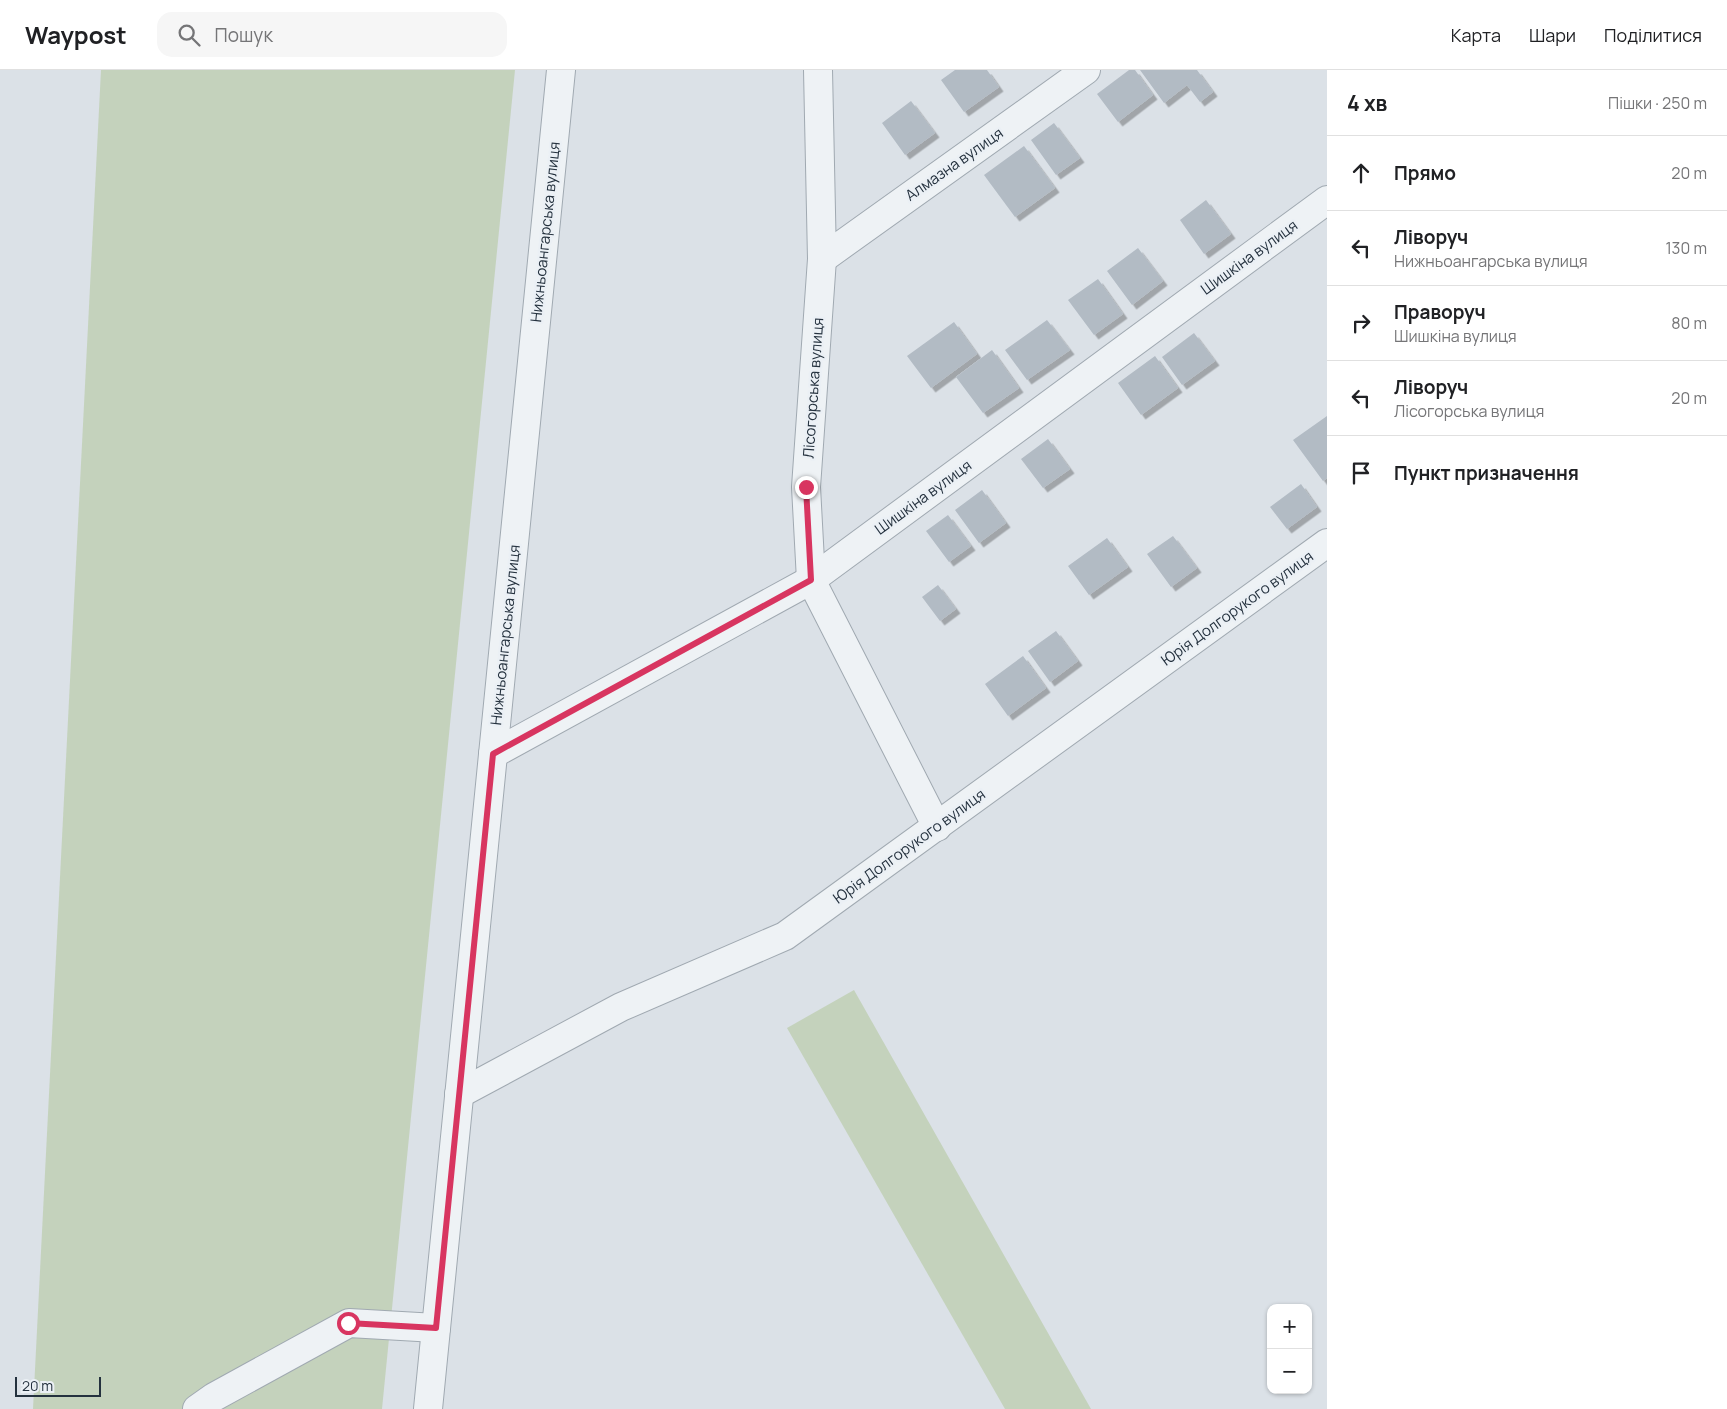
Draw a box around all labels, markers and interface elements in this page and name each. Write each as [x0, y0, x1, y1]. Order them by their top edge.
search box [157, 12, 507, 57]
text: Waypost [25, 18, 127, 51]
icon: search [175, 21, 203, 49]
text: Пошук [215, 22, 273, 48]
text: Карта [1451, 23, 1501, 47]
text: Шари [1529, 23, 1576, 47]
text: Поділитися [1604, 23, 1702, 47]
text: 4 хв [1347, 89, 1387, 117]
text: Пішки · 250 m [1608, 92, 1707, 114]
street label: Алмазна вулиця [901, 122, 1007, 206]
street label: Нижньоангарська вулиця [525, 141, 565, 323]
icon: ahead [1347, 159, 1375, 187]
text: Прямо [1394, 160, 1456, 186]
text: 20 m [1671, 162, 1707, 184]
street label: Шишкіна вулиця [1196, 215, 1302, 299]
text: Ліворуч [1394, 224, 1468, 250]
icon: left [1347, 234, 1375, 262]
text: 130 m [1665, 237, 1707, 259]
text: Нижньоангарська вулиця [1394, 250, 1588, 272]
text: Праворуч [1394, 299, 1486, 325]
icon: right [1347, 309, 1375, 337]
text: 80 m [1671, 312, 1707, 334]
street label: Лісогорська вулиця [798, 317, 828, 459]
text: Шишкіна вулиця [1394, 325, 1517, 347]
text: Ліворуч [1394, 374, 1468, 400]
icon: left [1347, 384, 1375, 412]
text: 20 m [1671, 387, 1707, 409]
text: Лісогорська вулиця [1394, 400, 1544, 422]
street label: Шишкіна вулиця [870, 455, 976, 539]
icon: arrive [1347, 459, 1375, 487]
text: Пункт призначення [1394, 460, 1579, 486]
route end [795, 476, 818, 499]
street label: Нижньоангарська вулиця [485, 544, 525, 726]
street label: Юрія Долгорукого вулиця [1157, 546, 1317, 670]
street label: Юрія Долгорукого вулиця [829, 784, 989, 908]
map controls [1267, 1304, 1312, 1394]
button: + [1267, 1304, 1312, 1349]
route start [337, 1312, 360, 1335]
button: − [1267, 1349, 1312, 1394]
scale bar [15, 1374, 101, 1397]
text: 20 m [22, 1376, 53, 1395]

